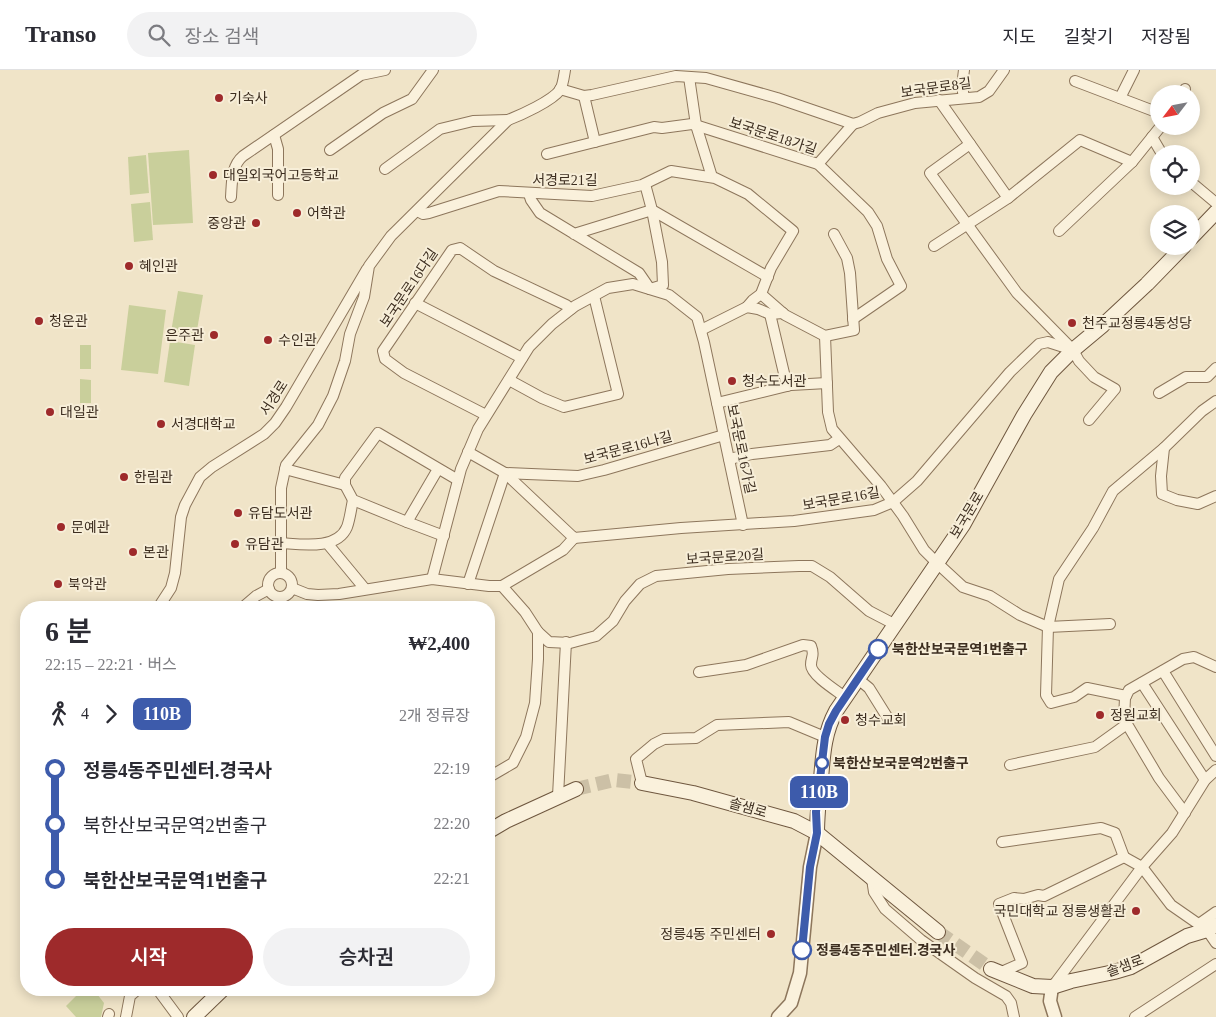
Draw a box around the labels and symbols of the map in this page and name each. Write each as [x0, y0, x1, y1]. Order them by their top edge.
street label: 보국문로8길 [900, 76, 972, 100]
north arrow [1150, 85, 1200, 135]
place label: 기숙사 [229, 91, 268, 106]
marker: 기숙사 [213, 92, 225, 104]
street label: 보국문로18가길 [727, 115, 819, 157]
place label: 대일외국어고등학교 [223, 167, 339, 183]
marker: 대일외국어고등학교 [207, 169, 219, 181]
street label: 서경로21길 [532, 173, 598, 188]
place label: 어학관 [307, 205, 346, 221]
marker: 어학관 [291, 207, 303, 219]
place label: 중앙관 [207, 216, 246, 231]
marker: 중앙관 [250, 217, 262, 229]
street label: 보국문로16다길 [377, 246, 441, 330]
place label: 혜인관 [139, 259, 178, 274]
marker: 혜인관 [123, 260, 135, 272]
place label: 청운관 [49, 314, 88, 329]
marker: 청운관 [33, 315, 45, 327]
place label: 천주교정릉4동성당 [1082, 315, 1192, 331]
marker: 천주교정릉4동성당 [1066, 317, 1078, 329]
place label: 은주관 [165, 328, 204, 343]
marker: 은주관 [208, 329, 220, 341]
place label: 수인관 [278, 333, 317, 348]
marker: 수인관 [262, 334, 274, 346]
place label: 청수도서관 [742, 374, 807, 389]
marker: 청수도서관 [726, 375, 738, 387]
street label: 서경로 [257, 378, 291, 418]
street label: 보국문로16가길 [724, 403, 758, 495]
place label: 대일관 [60, 405, 99, 420]
marker: 대일관 [44, 406, 56, 418]
place label: 서경대학교 [171, 416, 236, 432]
marker: 서경대학교 [155, 418, 167, 430]
street label: 보국문로16나길 [582, 429, 674, 467]
place label: 한림관 [134, 470, 173, 485]
marker: 한림관 [118, 471, 130, 483]
street label: 보국문로16길 [801, 485, 881, 513]
street label: 보국문로 [947, 489, 987, 541]
place label: 유담도서관 [248, 506, 313, 521]
marker: 유담도서관 [232, 507, 244, 519]
place label: 문예관 [71, 520, 110, 535]
marker: 문예관 [55, 521, 67, 533]
place label: 유담관 [245, 537, 284, 552]
marker: 유담관 [229, 538, 241, 550]
place label: 본관 [143, 545, 169, 560]
marker: 본관 [127, 546, 139, 558]
street label: 보국문로20길 [685, 547, 765, 567]
place label: 북악관 [68, 577, 107, 592]
marker: 북악관 [52, 578, 64, 590]
marker: 북한산보국문역1번출구 [868, 639, 888, 659]
place label: 북한산보국문역1번출구 [892, 641, 1028, 657]
place label: 정원교회 [1110, 708, 1162, 723]
marker: 정원교회 [1094, 709, 1106, 721]
place label: 청수교회 [855, 713, 907, 728]
marker: 청수교회 [839, 714, 851, 726]
place label: 북한산보국문역2번출구 [833, 755, 969, 771]
marker: 북한산보국문역2번출구 [815, 756, 829, 770]
line badge: 110B [784, 776, 854, 808]
street label: 솔샘로 [727, 795, 769, 821]
place label: 국민대학교 정릉생활관 [994, 903, 1126, 919]
marker: 국민대학교 정릉생활관 [1130, 905, 1142, 917]
place label: 정릉4동 주민센터 [660, 927, 761, 942]
marker: 정릉4동 주민센터 [765, 928, 777, 940]
marker: 정릉4동주민센터.경국사 [792, 940, 812, 960]
place label: 정릉4동주민센터.경국사 [816, 943, 955, 958]
street label: 솔샘로 [1104, 952, 1146, 980]

